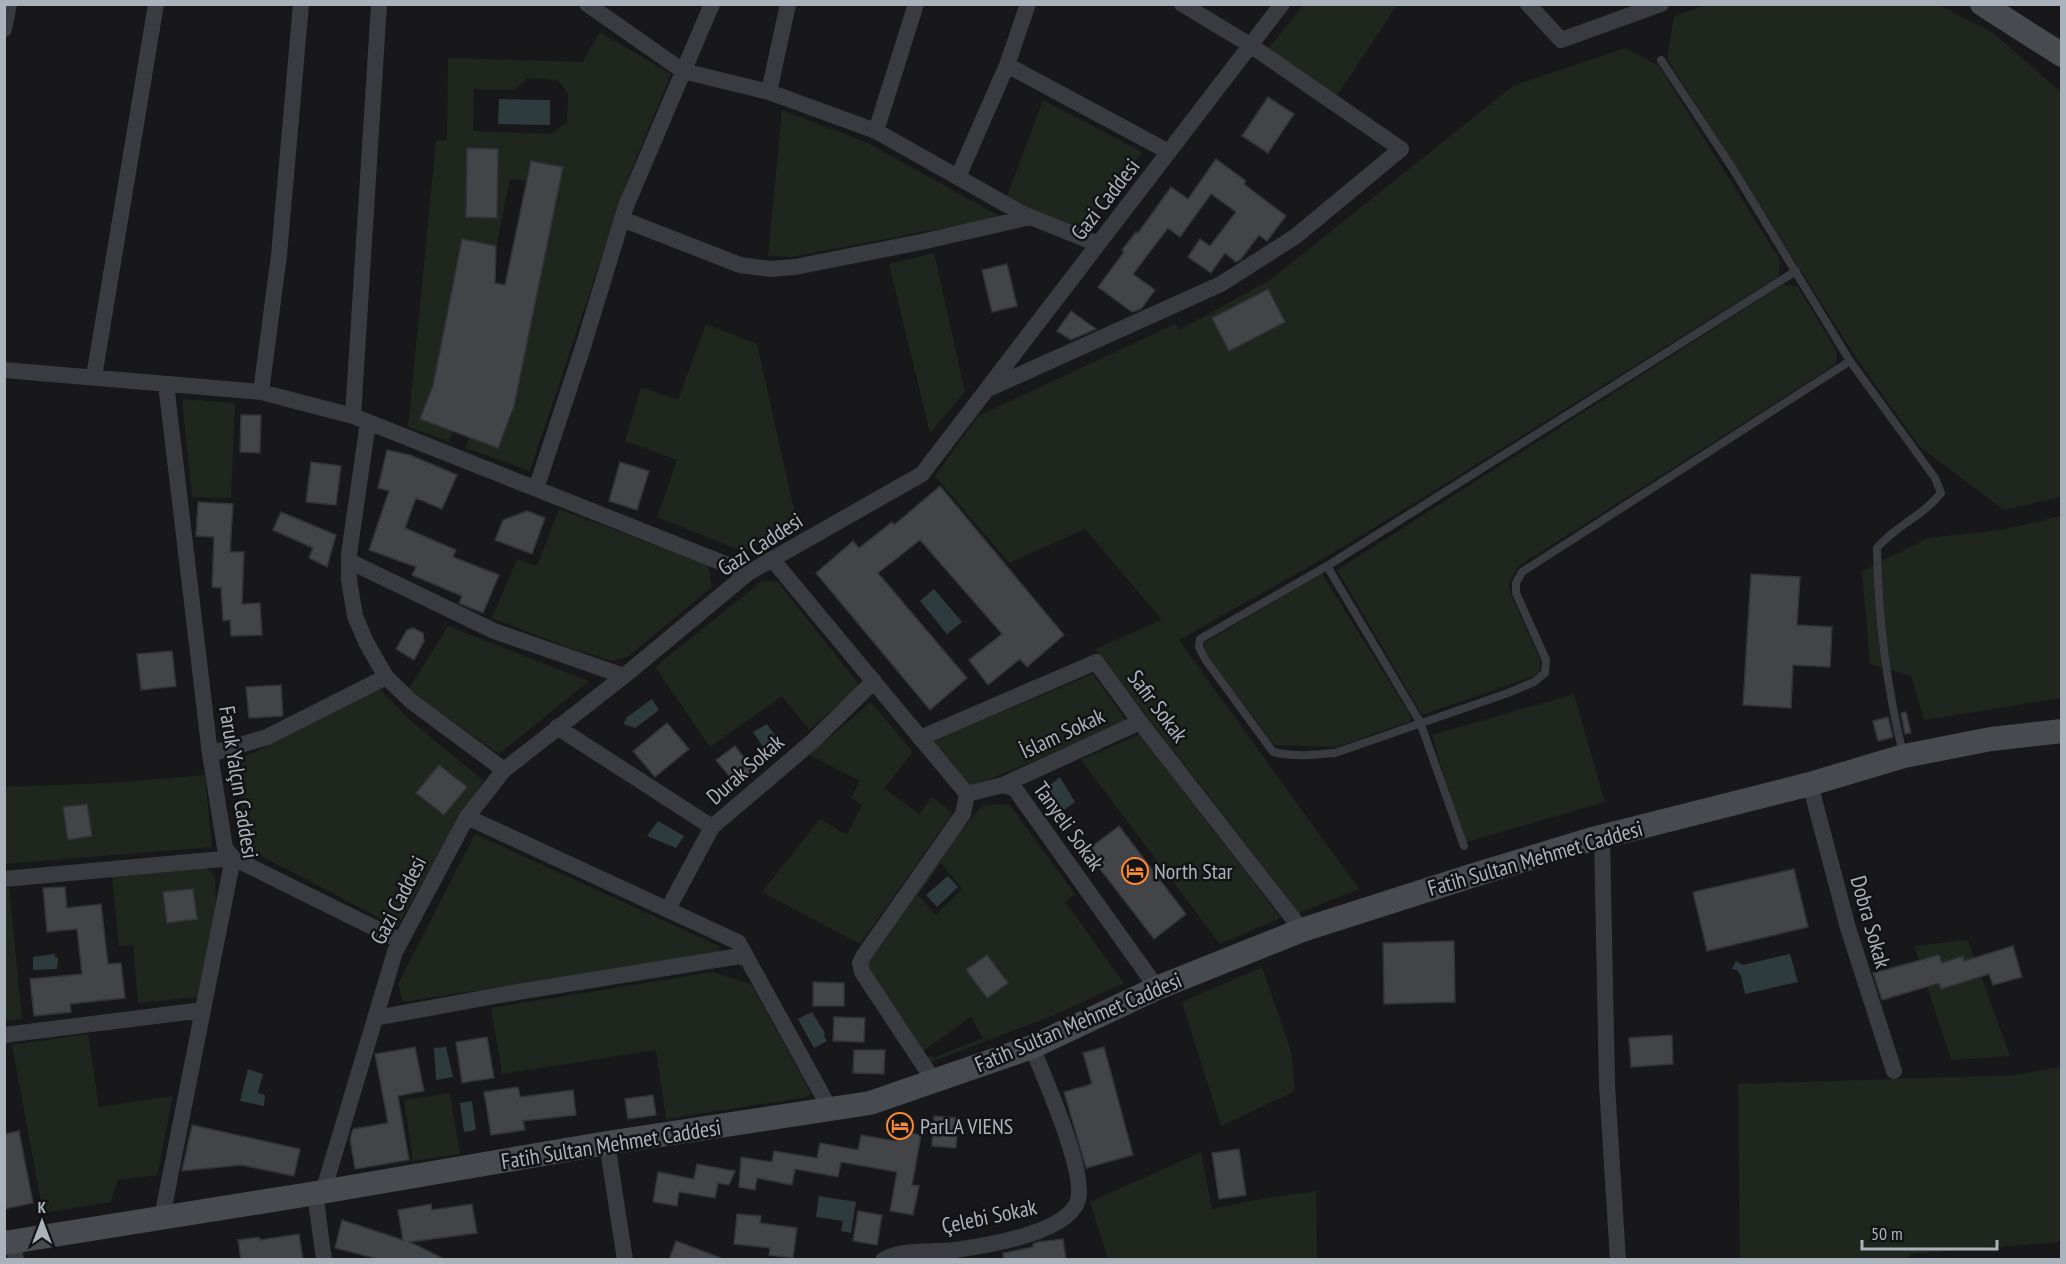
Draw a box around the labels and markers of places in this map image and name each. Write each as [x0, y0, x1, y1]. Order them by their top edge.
hotel icon: North Star [1120, 856, 1150, 886]
place label: North Star [1154, 857, 1233, 885]
hotel icon: ParLA VIENS [885, 1111, 915, 1141]
place label: ParLA VIENS [920, 1112, 1013, 1140]

